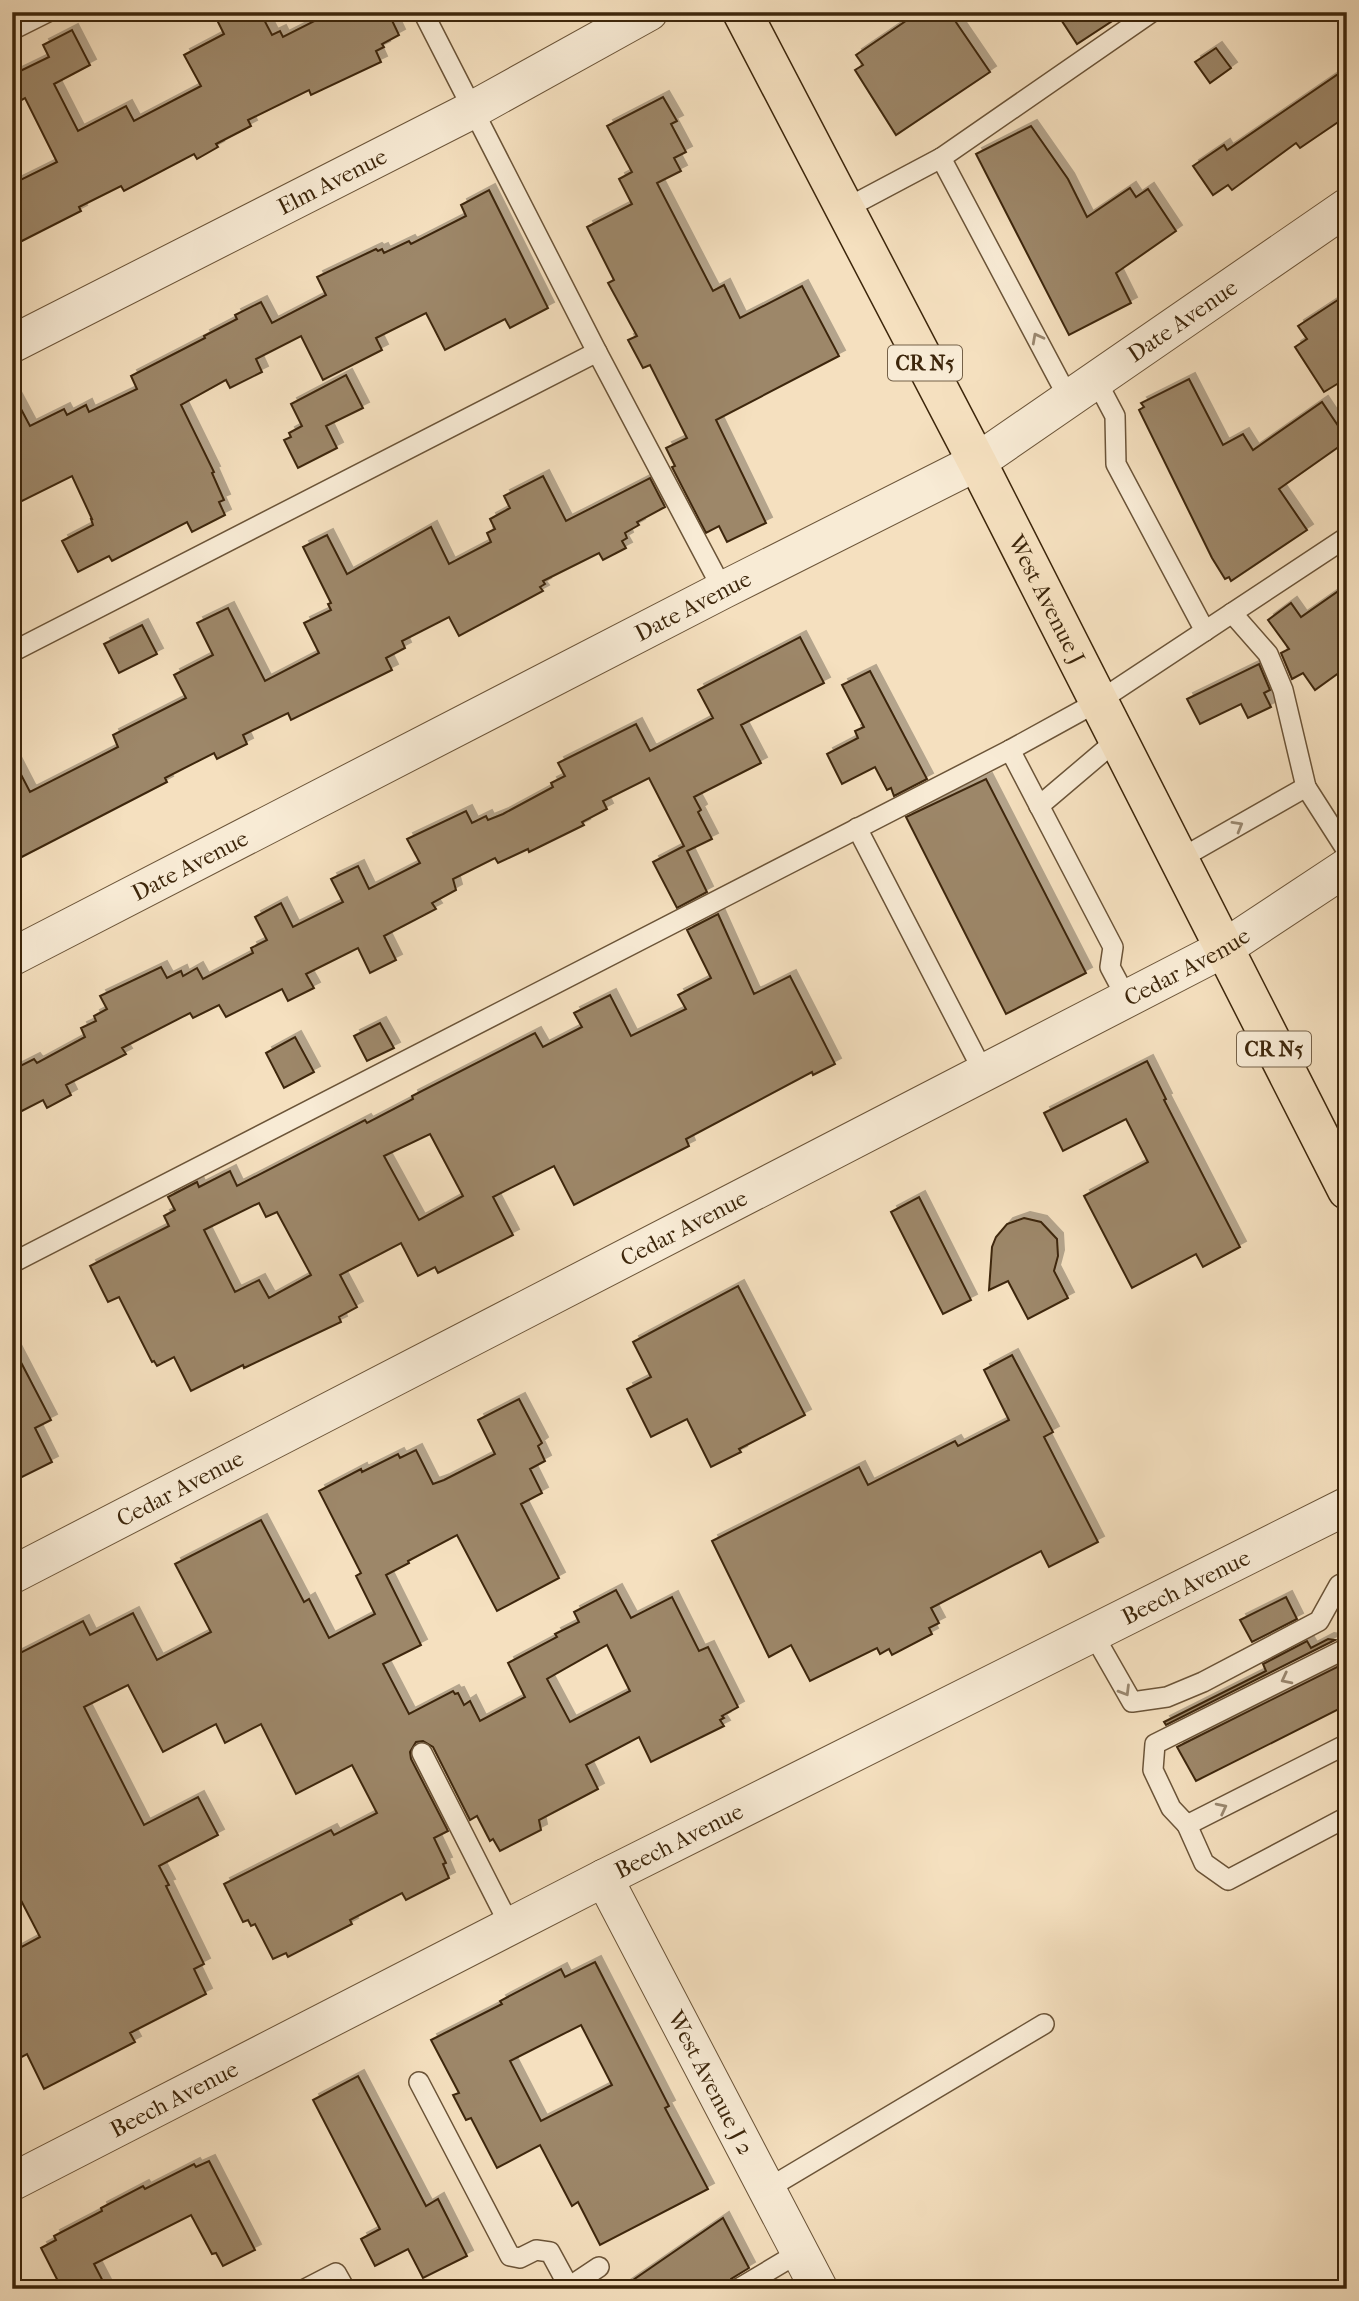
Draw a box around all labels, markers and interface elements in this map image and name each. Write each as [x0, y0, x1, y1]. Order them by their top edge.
street label: Elm Avenue [273, 142, 391, 220]
street label: Date Avenue [1122, 273, 1242, 368]
one-way arrow [1031, 333, 1045, 345]
road number: CR N5 [888, 346, 962, 380]
street label: West Avenue J [1002, 529, 1091, 669]
street label: Date Avenue [630, 565, 755, 647]
one-way arrow [1230, 821, 1243, 834]
street label: Date Avenue [127, 824, 252, 906]
street label: Cedar Avenue [1119, 922, 1255, 1011]
road number: CR N5 [1237, 1032, 1311, 1066]
street label: Cedar Avenue [616, 1184, 752, 1272]
street label: Cedar Avenue [112, 1444, 248, 1532]
street label: Beech Avenue [1117, 1543, 1254, 1630]
one-way arrow [1281, 1670, 1293, 1684]
one-way arrow [1117, 1684, 1130, 1697]
street label: Beech Avenue [610, 1797, 747, 1884]
one-way arrow [1215, 1802, 1227, 1816]
street label: West Avenue J 2 [662, 2005, 760, 2159]
street label: Beech Avenue [105, 2055, 242, 2143]

